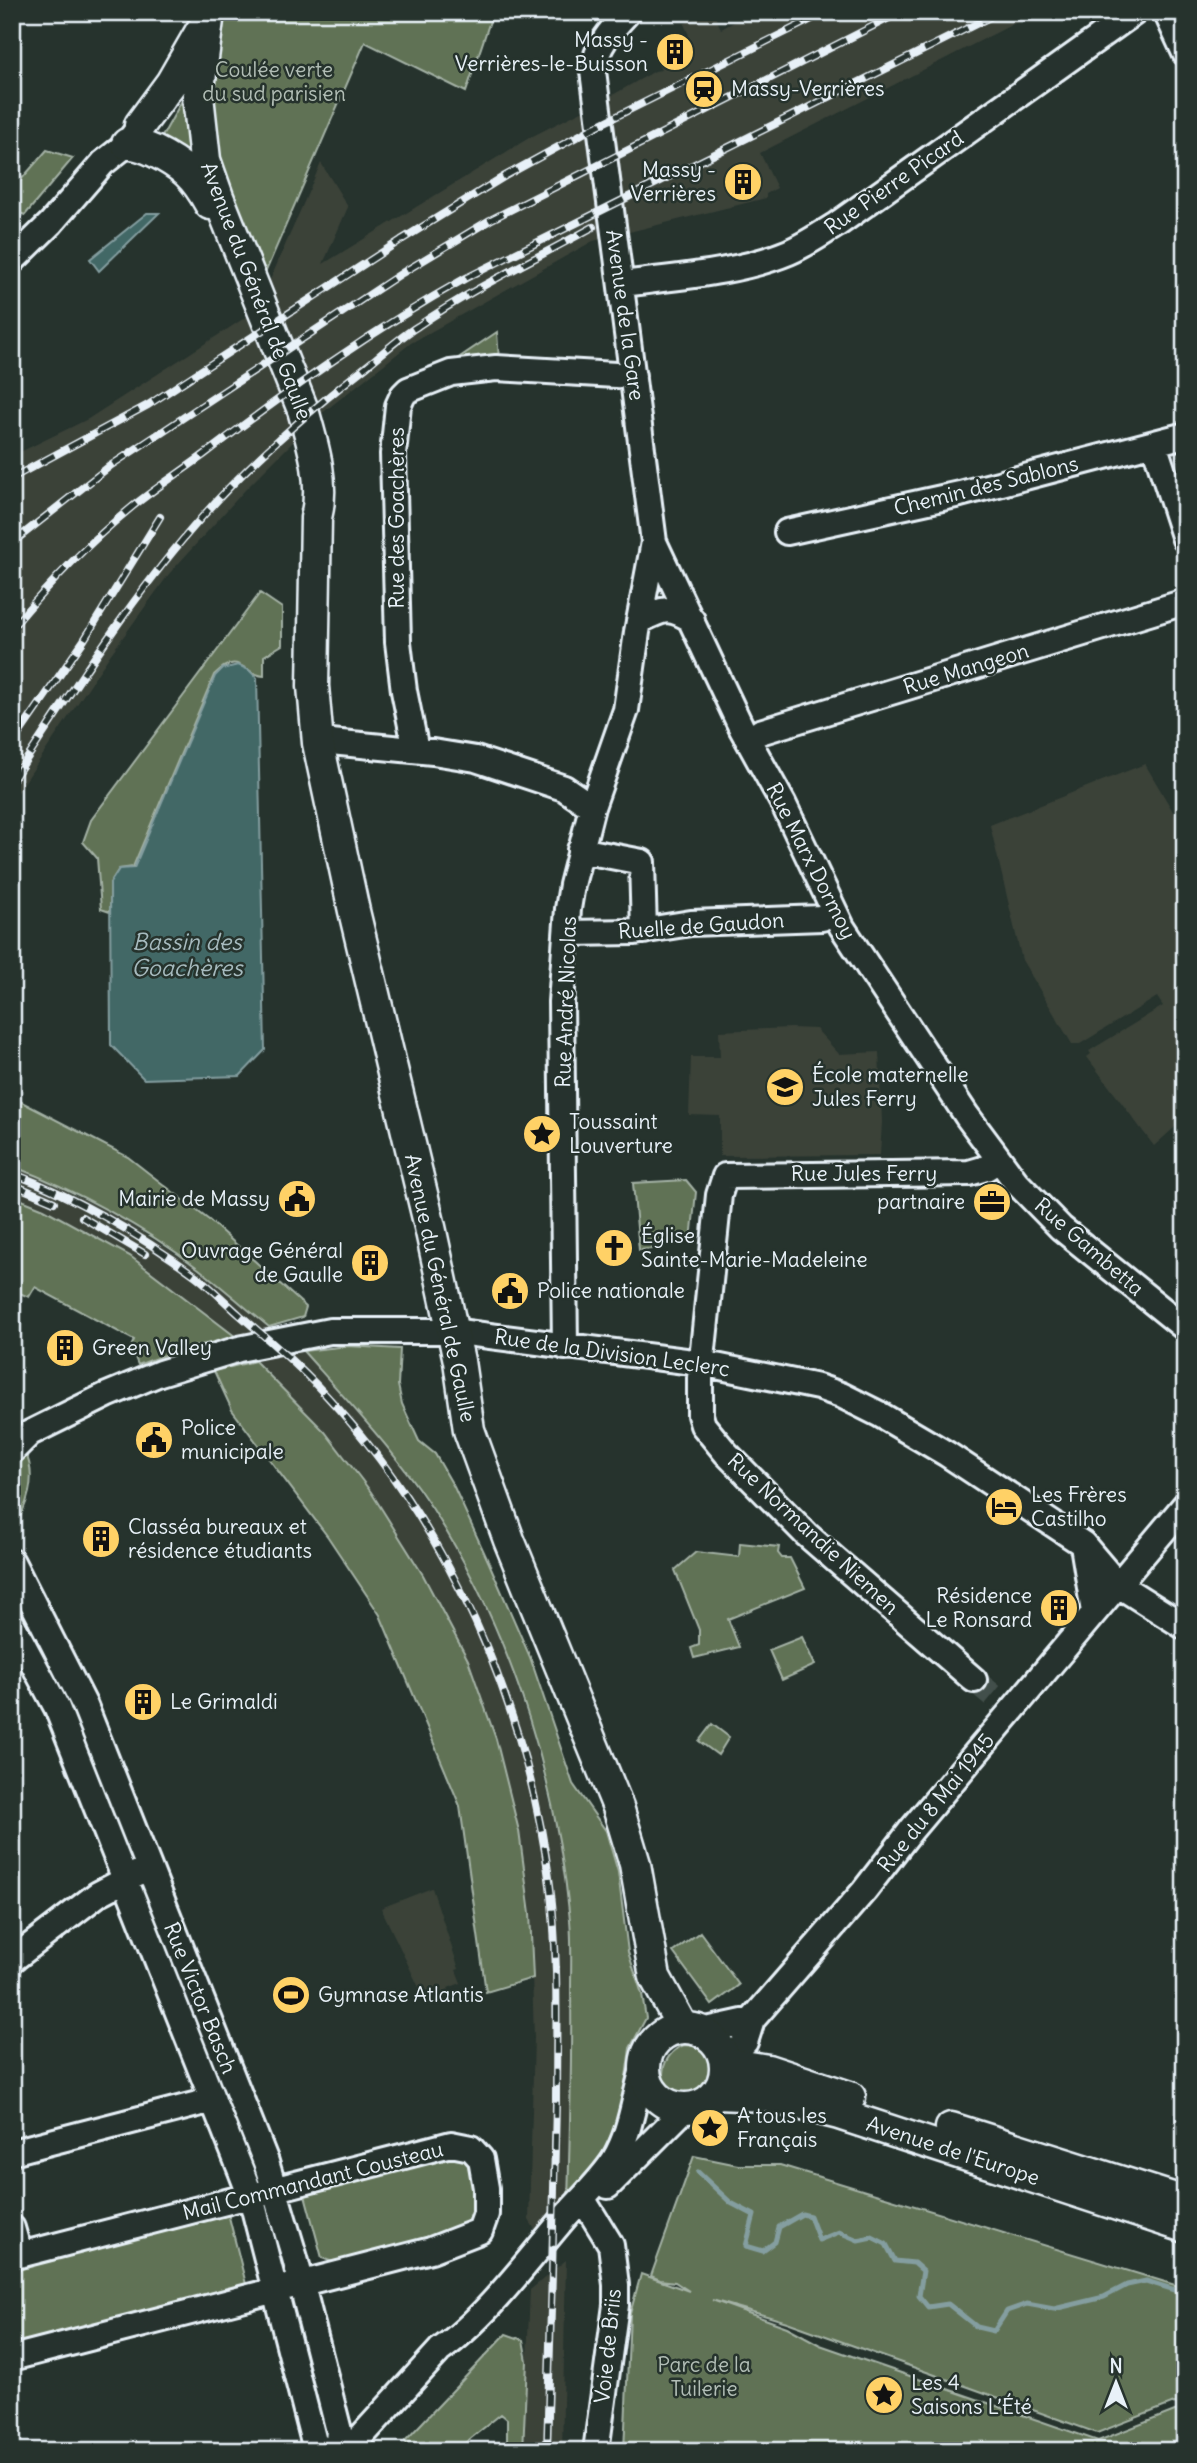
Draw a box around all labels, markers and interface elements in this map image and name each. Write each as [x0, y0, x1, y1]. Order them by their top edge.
place label: Massy - Verrières-le-Buisson [455, 26, 648, 77]
building icon: Massy - Verrières-le-Buisson [654, 31, 696, 73]
park label: Coulée verte du sud parisien [202, 56, 346, 107]
station icon: Massy-Verrières [683, 68, 725, 110]
place label: Massy-Verrières [731, 75, 885, 102]
street label: Rue Pierre Picard [819, 125, 969, 241]
place label: Massy - Verrières [630, 156, 716, 207]
street label: Avenue du Général de Gaulle [195, 158, 318, 423]
building icon: Massy - Verrières [722, 161, 764, 203]
street label: Avenue de la Gare [600, 228, 651, 402]
street label: Rue des Goachères [383, 427, 410, 609]
street label: Chemin des Sablons [891, 450, 1081, 521]
street label: Rue Mangeon [900, 637, 1032, 700]
street label: Rue Marx Dormoy [760, 778, 862, 943]
street label: Ruelle de Gaudon [617, 906, 785, 945]
street label: Rue André Nicolas [549, 916, 582, 1088]
water label: Bassin des Goachères [131, 927, 244, 982]
place label: École maternelle Jules Ferry [812, 1061, 969, 1112]
school or university icon: École maternelle Jules Ferry [764, 1066, 806, 1108]
place label: Toussaint Louverture [569, 1108, 673, 1159]
place icon: Toussaint Louverture [521, 1113, 563, 1155]
street label: Avenue du Général de Gaulle [399, 1151, 482, 1425]
street label: Rue Jules Ferry [791, 1160, 937, 1187]
public building icon: Mairie de Massy [276, 1178, 318, 1220]
office icon: partnaire [971, 1181, 1013, 1223]
place label: Mairie de Massy [118, 1185, 270, 1212]
place label: partnaire [877, 1188, 965, 1215]
street label: Rue Gambetta [1029, 1192, 1150, 1302]
place label: Église Sainte-Marie-Madeleine [641, 1222, 868, 1273]
church icon: Église Sainte-Marie-Madeleine [593, 1227, 635, 1269]
place label: Ouvrage Général de Gaulle [181, 1237, 343, 1288]
building icon: Ouvrage Général de Gaulle [349, 1242, 391, 1284]
public building icon: Police nationale [489, 1270, 531, 1312]
place label: Police nationale [537, 1277, 685, 1304]
street label: Rue de la Division Leclerc [493, 1323, 732, 1382]
building icon: Green Valley [44, 1327, 86, 1369]
place label: Green Valley [92, 1334, 212, 1361]
place label: Police municipale [181, 1414, 284, 1465]
public building icon: Police municipale [133, 1419, 175, 1461]
street label: Rue Normandie Niemen [722, 1447, 905, 1620]
place label: Les Frères Castilho [1031, 1481, 1127, 1532]
hotel icon: Les Frères Castilho [983, 1486, 1025, 1528]
place label: Classéa bureaux et résidence étudiants [128, 1513, 312, 1564]
building icon: Classéa bureaux et résidence étudiants [80, 1518, 122, 1560]
place label: Résidence Le Ronsard [926, 1582, 1032, 1633]
building icon: Résidence Le Ronsard [1038, 1587, 1080, 1629]
building icon: Le Grimaldi [122, 1681, 164, 1723]
place label: Le Grimaldi [170, 1688, 278, 1715]
street label: Rue du 8 Mai 1945 [871, 1728, 1000, 1878]
street label: Rue Victor Basch [158, 1918, 243, 2077]
sports icon: Gymnase Atlantis [270, 1974, 312, 2016]
place label: Gymnase Atlantis [318, 1981, 484, 2008]
place label: A tous les Français [737, 2102, 827, 2153]
place icon: A tous les Français [689, 2107, 731, 2149]
street label: Avenue de l'Europe [863, 2110, 1043, 2191]
street label: Mail Commandant Cousteau [180, 2135, 446, 2226]
street label: Voie de Briis [588, 2287, 627, 2405]
north arrow [1082, 2348, 1152, 2418]
park label: Parc de la Tuilerie [657, 2351, 751, 2402]
text: N [1109, 2354, 1123, 2378]
place label: Les 4 Saisons L’Été [911, 2369, 1032, 2420]
place icon: Les 4 Saisons L’Été [863, 2374, 905, 2416]

